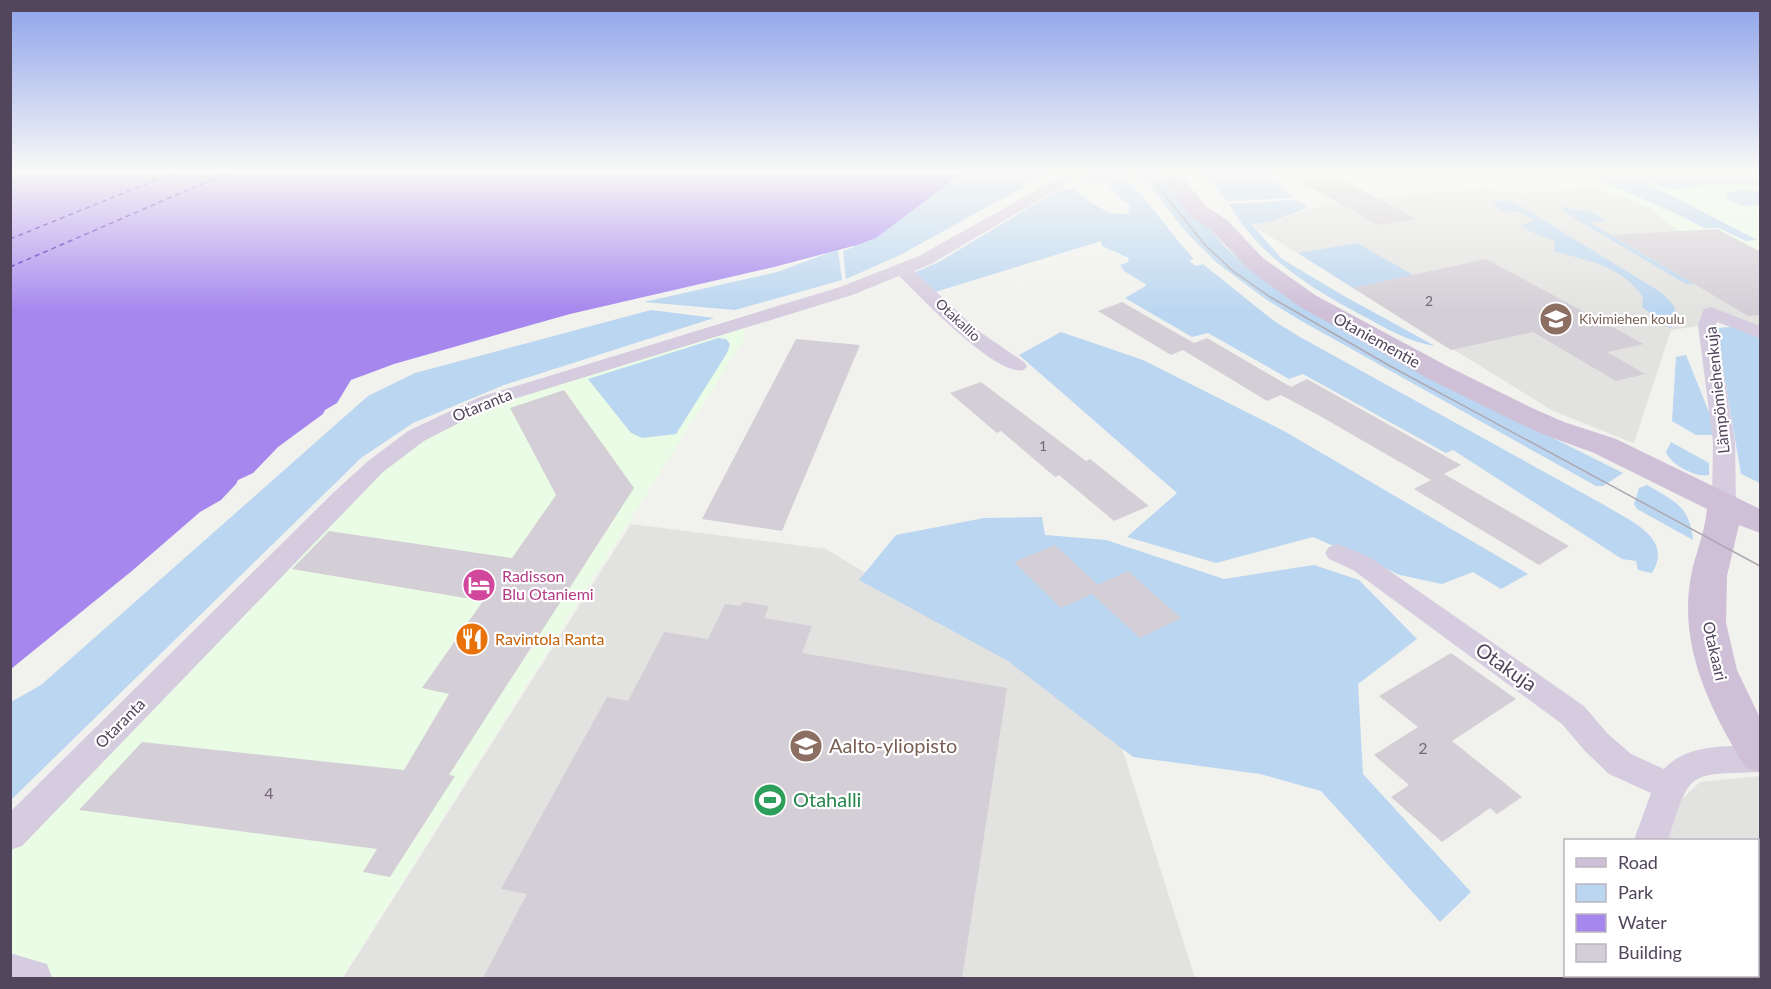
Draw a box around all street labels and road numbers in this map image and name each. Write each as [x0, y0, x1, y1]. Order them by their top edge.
street label: Otakallio [932, 295, 984, 345]
street label: Otaniementie [1330, 308, 1424, 371]
street label: Lämpömiehenkuja [1700, 325, 1733, 455]
street label: Otaranta [449, 384, 514, 425]
street label: Otakaari [1699, 619, 1732, 682]
street label: Otakuja [1471, 637, 1542, 696]
street label: Otaranta [91, 694, 149, 752]

